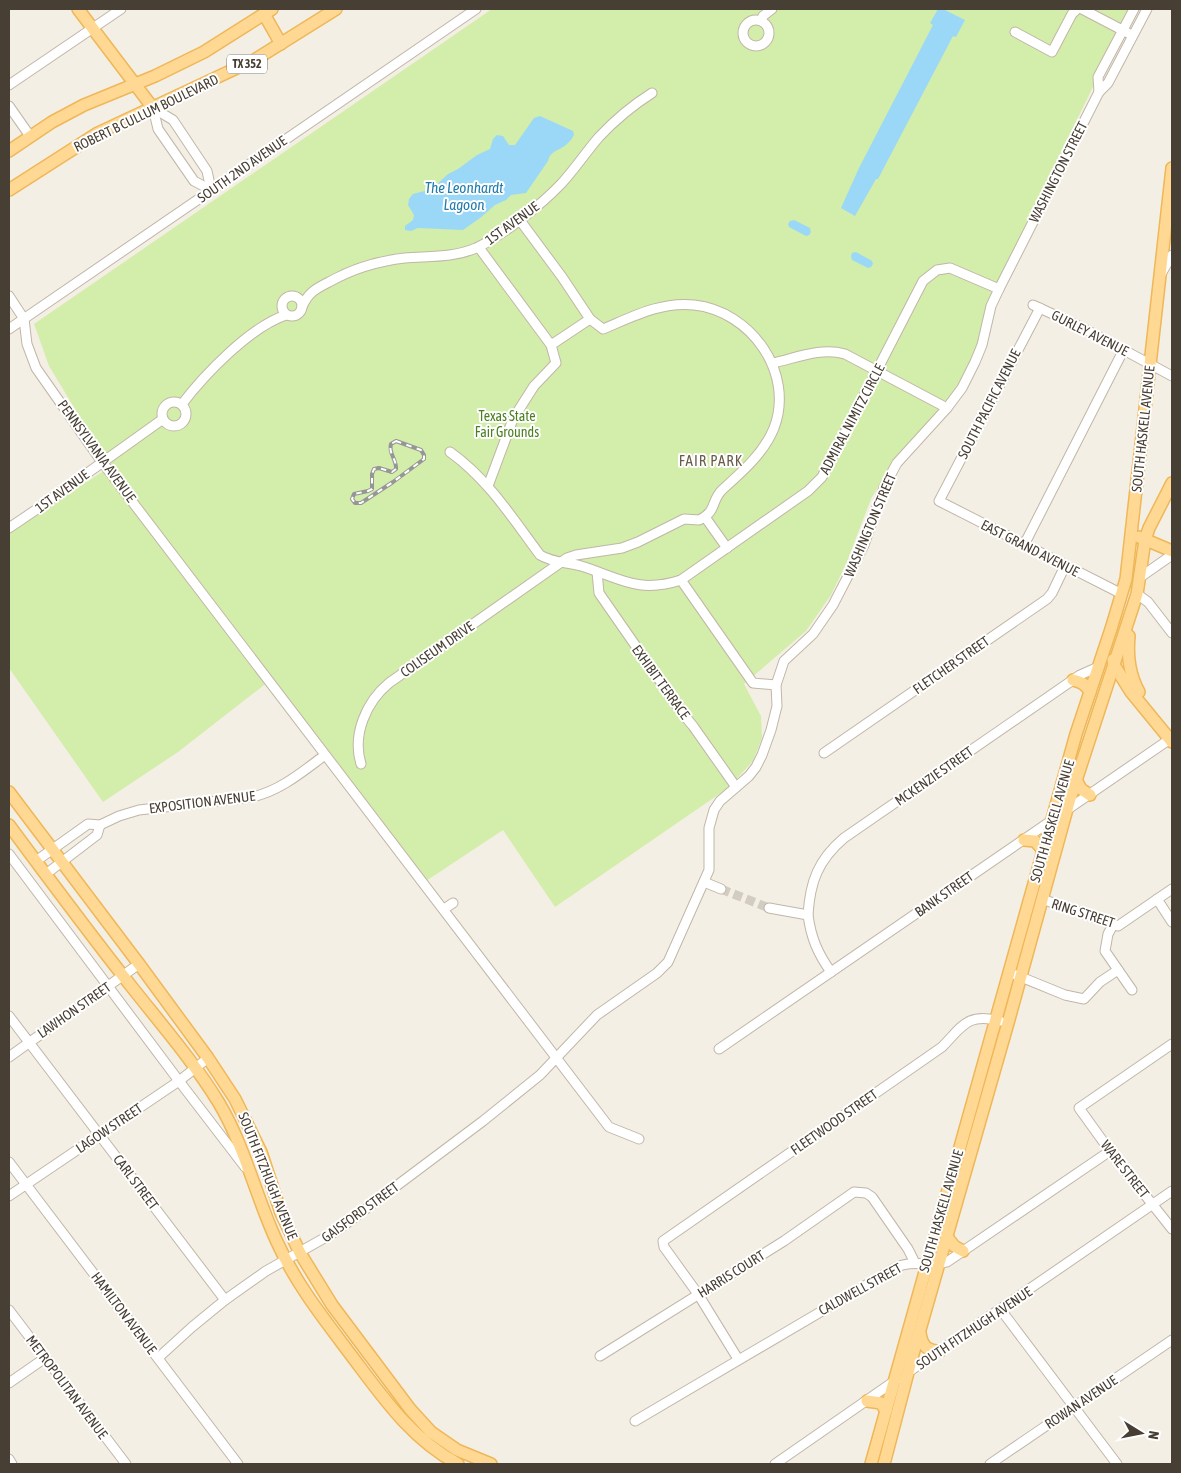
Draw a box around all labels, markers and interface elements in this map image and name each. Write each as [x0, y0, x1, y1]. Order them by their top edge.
road number: TX 352 [227, 54, 267, 74]
street label: ROBERT B CULLUM BOULEVARD [71, 71, 221, 155]
street label: WASHINGTON STREET [1026, 119, 1090, 225]
street label: SOUTH 2ND AVENUE [194, 132, 290, 206]
water label: The Leonhardt Lagoon [425, 179, 504, 213]
street label: 1ST AVENUE [482, 198, 542, 248]
street label: GURLEY AVENUE [1049, 307, 1131, 359]
street label: SOUTH PACIFIC AVENUE [954, 346, 1024, 461]
street label: ADMIRAL NIMITZ CIRCLE [816, 361, 888, 477]
street label: SOUTH HASKELL AVENUE [1128, 365, 1158, 493]
street label: PENNSYLVANIA AVENUE [55, 397, 139, 505]
park label: Texas State Fair Grounds [475, 408, 539, 440]
district label: FAIR PARK [679, 452, 743, 469]
street label: 1ST AVENUE [32, 466, 92, 516]
street label: WASHINGTON STREET [841, 471, 899, 579]
street label: EAST GRAND AVENUE [978, 516, 1082, 580]
street label: COLISEUM DRIVE [397, 618, 477, 680]
street label: FLETCHER STREET [910, 633, 992, 697]
street label: EXHIBIT TERRACE [629, 642, 693, 722]
street label: MCKENZIE STREET [892, 743, 976, 809]
street label: SOUTH HASKELL AVENUE [1027, 758, 1077, 884]
street label: EXPOSITION AVENUE [148, 788, 256, 816]
street label: BANK STREET [912, 868, 976, 920]
street label: RING STREET [1049, 895, 1117, 931]
street label: LAWHON STREET [34, 979, 114, 1041]
street label: FLEETWOOD STREET [787, 1086, 881, 1158]
street label: LAGOW STREET [73, 1100, 145, 1156]
street label: SOUTH FITZHUGH AVENUE [235, 1110, 301, 1242]
street label: WARE STREET [1098, 1137, 1152, 1201]
street label: SOUTH HASKELL AVENUE [916, 1148, 966, 1274]
street label: CARL STREET [110, 1151, 162, 1213]
street label: GAISFORD STREET [318, 1179, 402, 1245]
street label: HARRIS COURT [695, 1247, 767, 1301]
street label: CALDWELL STREET [816, 1260, 904, 1318]
street label: HAMILTON AVENUE [88, 1269, 160, 1357]
street label: SOUTH FITZHUGH AVENUE [913, 1283, 1035, 1373]
street label: METROPOLITAN AVENUE [23, 1332, 111, 1442]
street label: ROWAN AVENUE [1042, 1372, 1120, 1432]
north arrow [1116, 1408, 1166, 1458]
text: N [1145, 1430, 1162, 1441]

